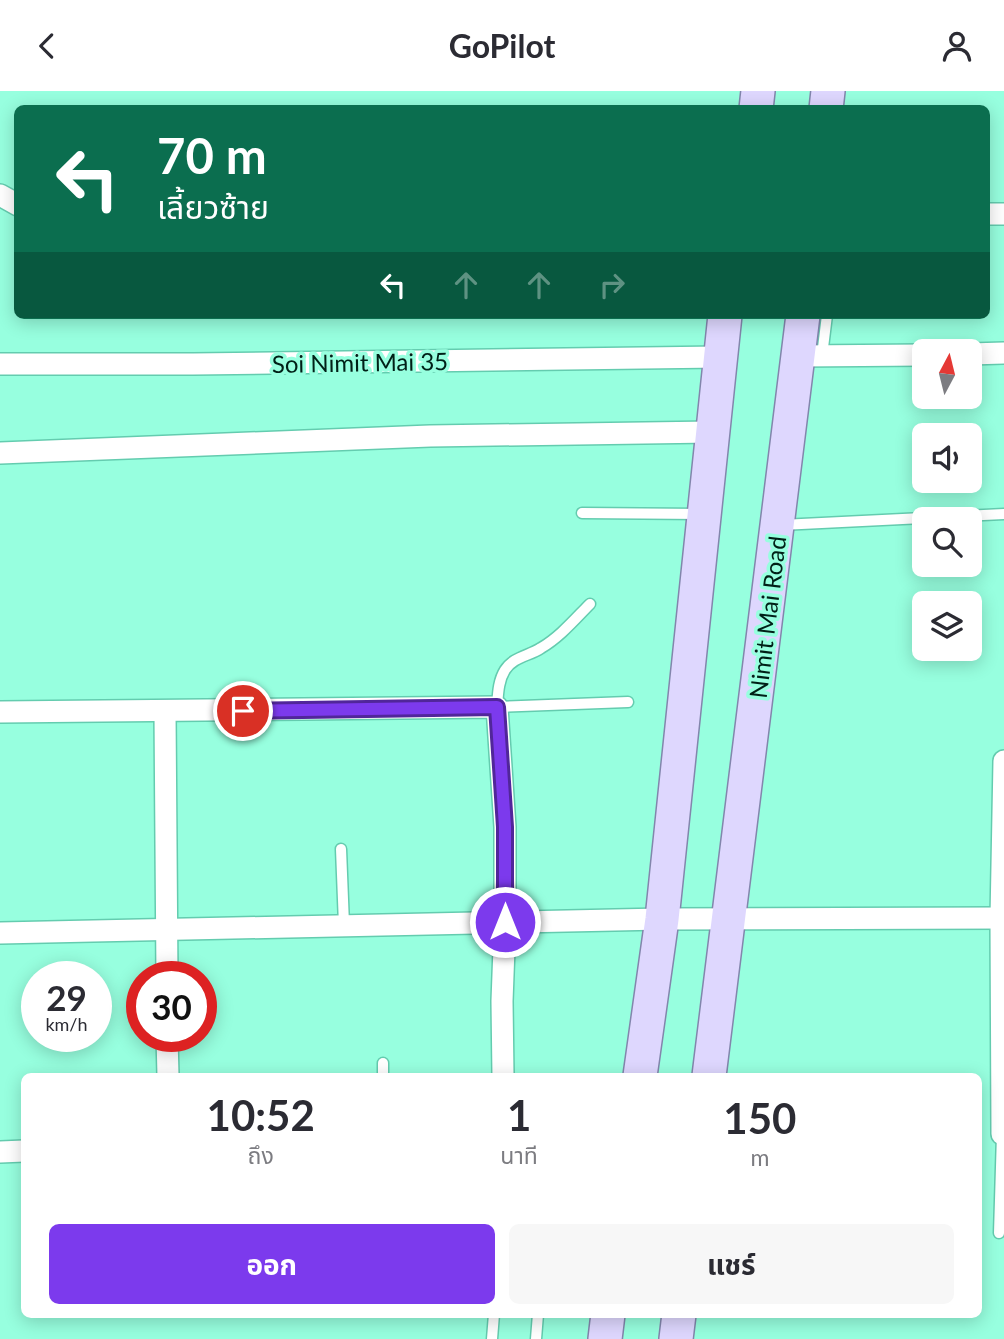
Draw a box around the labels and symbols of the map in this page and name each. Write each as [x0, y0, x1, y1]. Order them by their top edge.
north arrow [912, 339, 982, 409]
street label: Soi Nimit Mai 35 [272, 346, 448, 378]
street label: Nimit Mai Road [743, 534, 791, 700]
pin [213, 681, 273, 741]
position arrow [468, 885, 542, 959]
speed limit sign: 30 [126, 961, 217, 1052]

